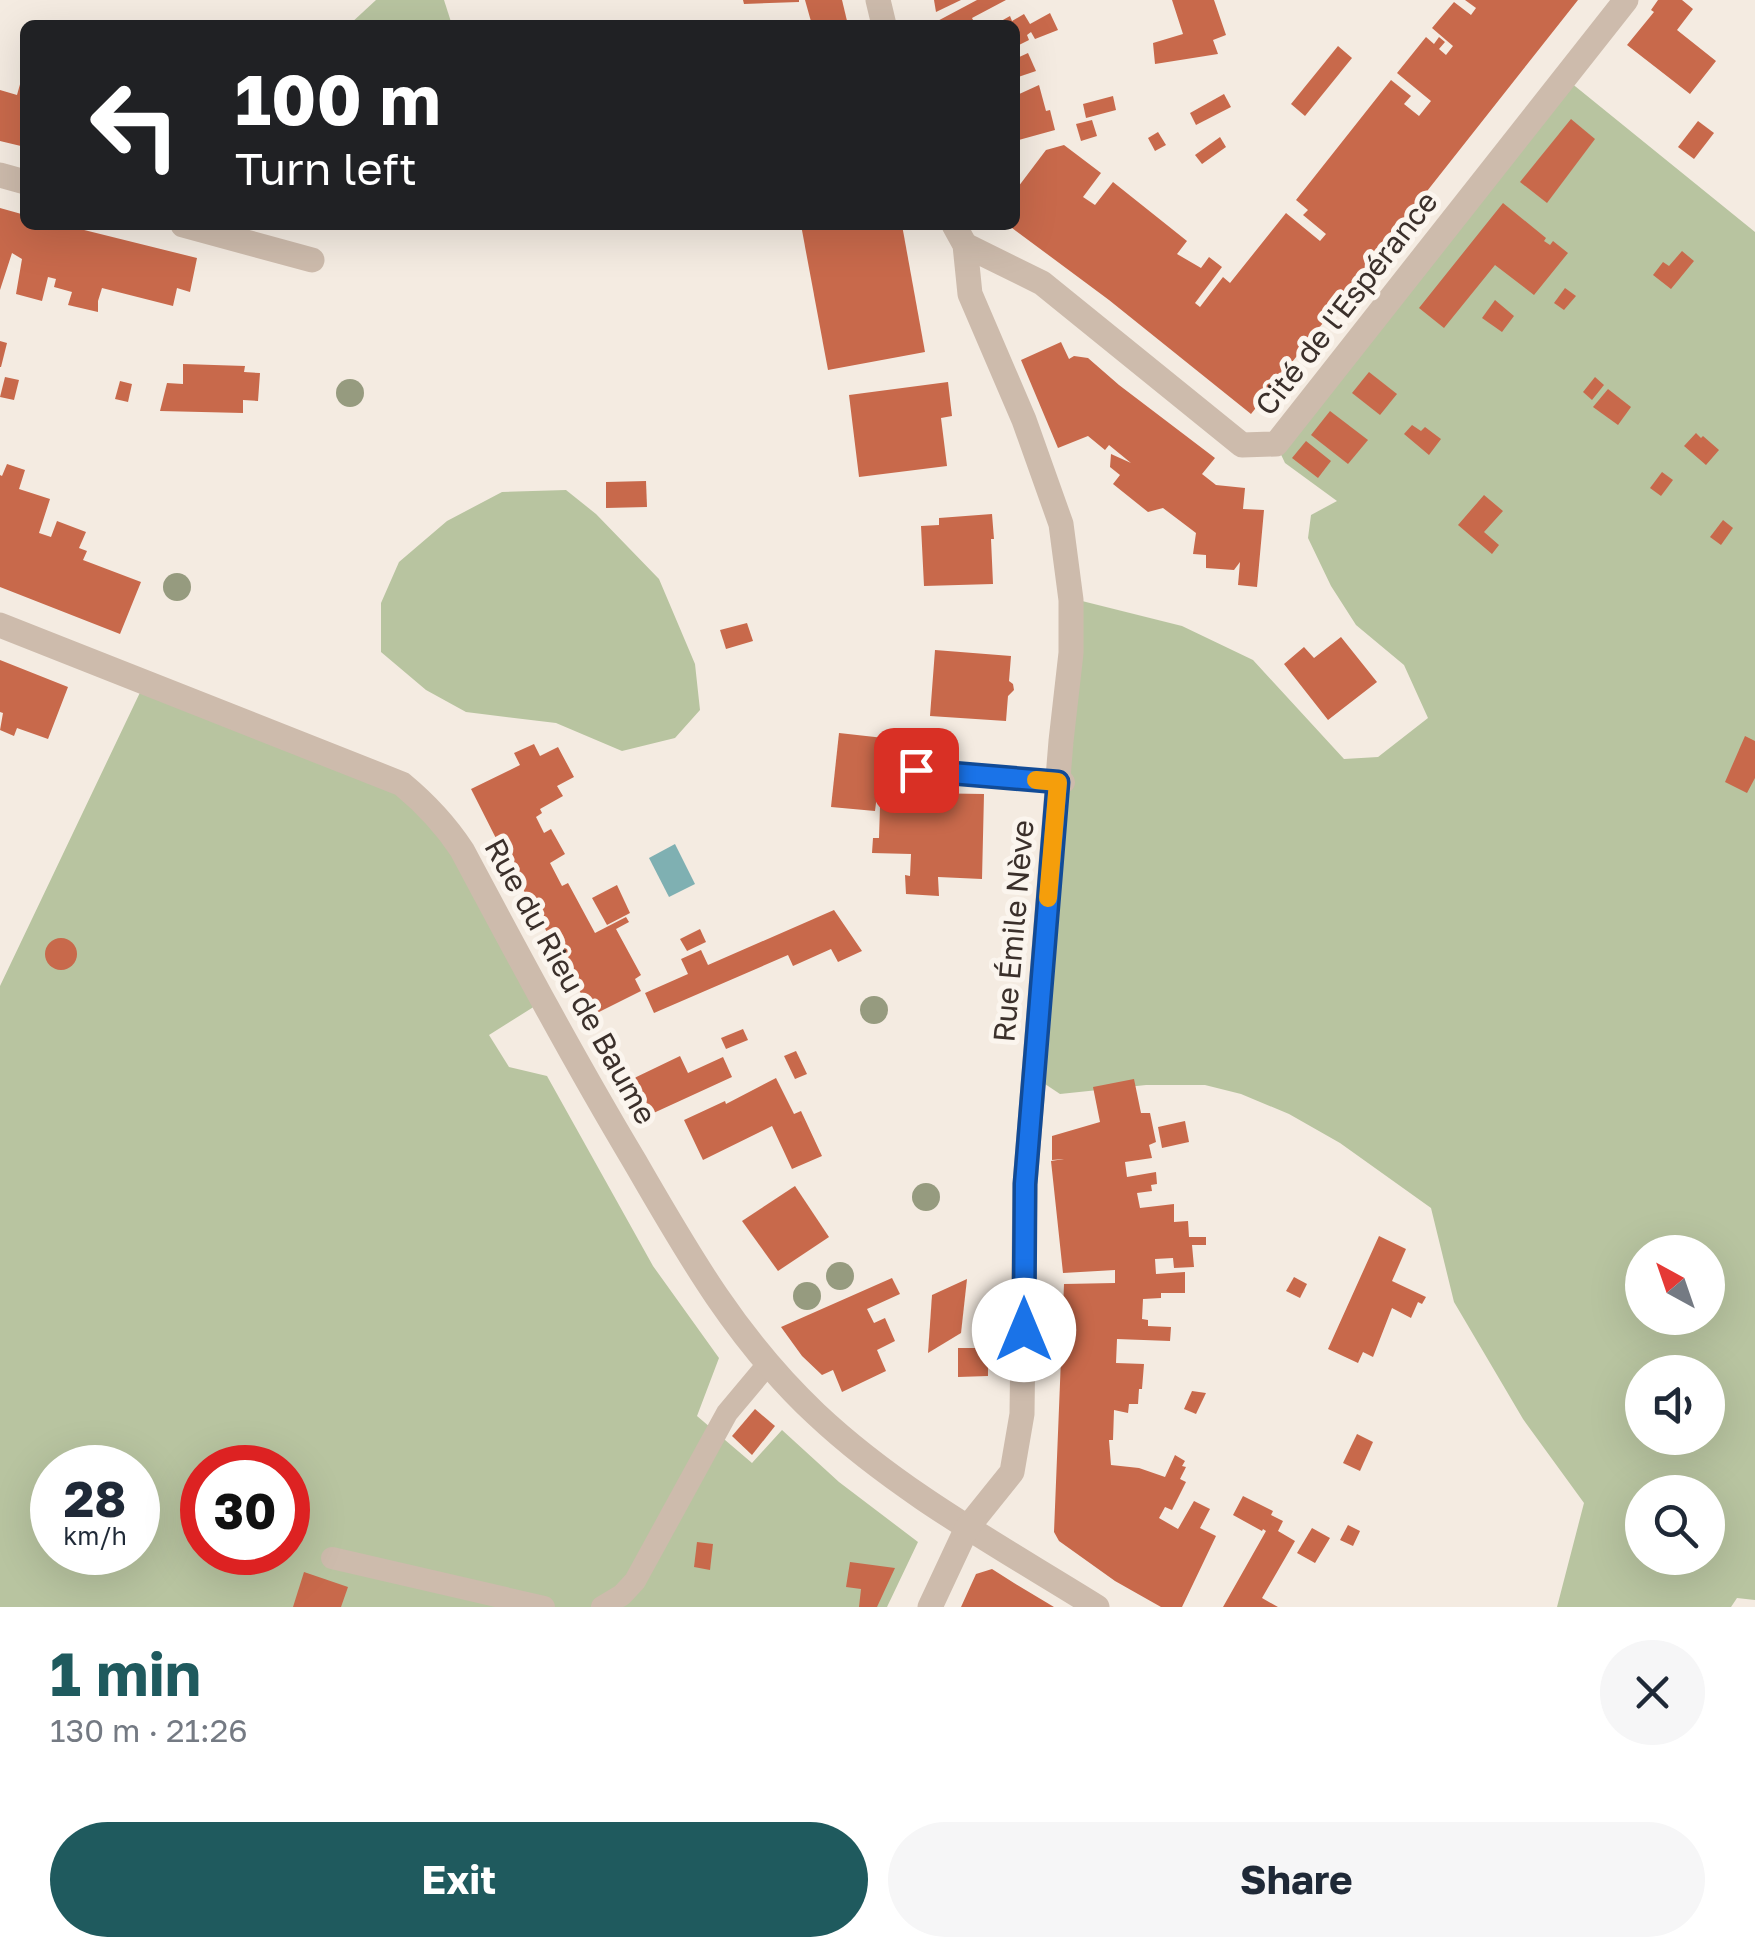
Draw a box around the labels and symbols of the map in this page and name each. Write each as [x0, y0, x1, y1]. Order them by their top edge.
street label: Cité de l'Espérance [1247, 184, 1445, 422]
pin [874, 728, 959, 813]
street label: Rue Émile Nève [985, 818, 1041, 1044]
street label: Rue du Rieu de Baume [477, 832, 665, 1130]
north arrow [1625, 1235, 1725, 1335]
position arrow [972, 1278, 1076, 1382]
speed limit sign: 30 [180, 1445, 310, 1575]

